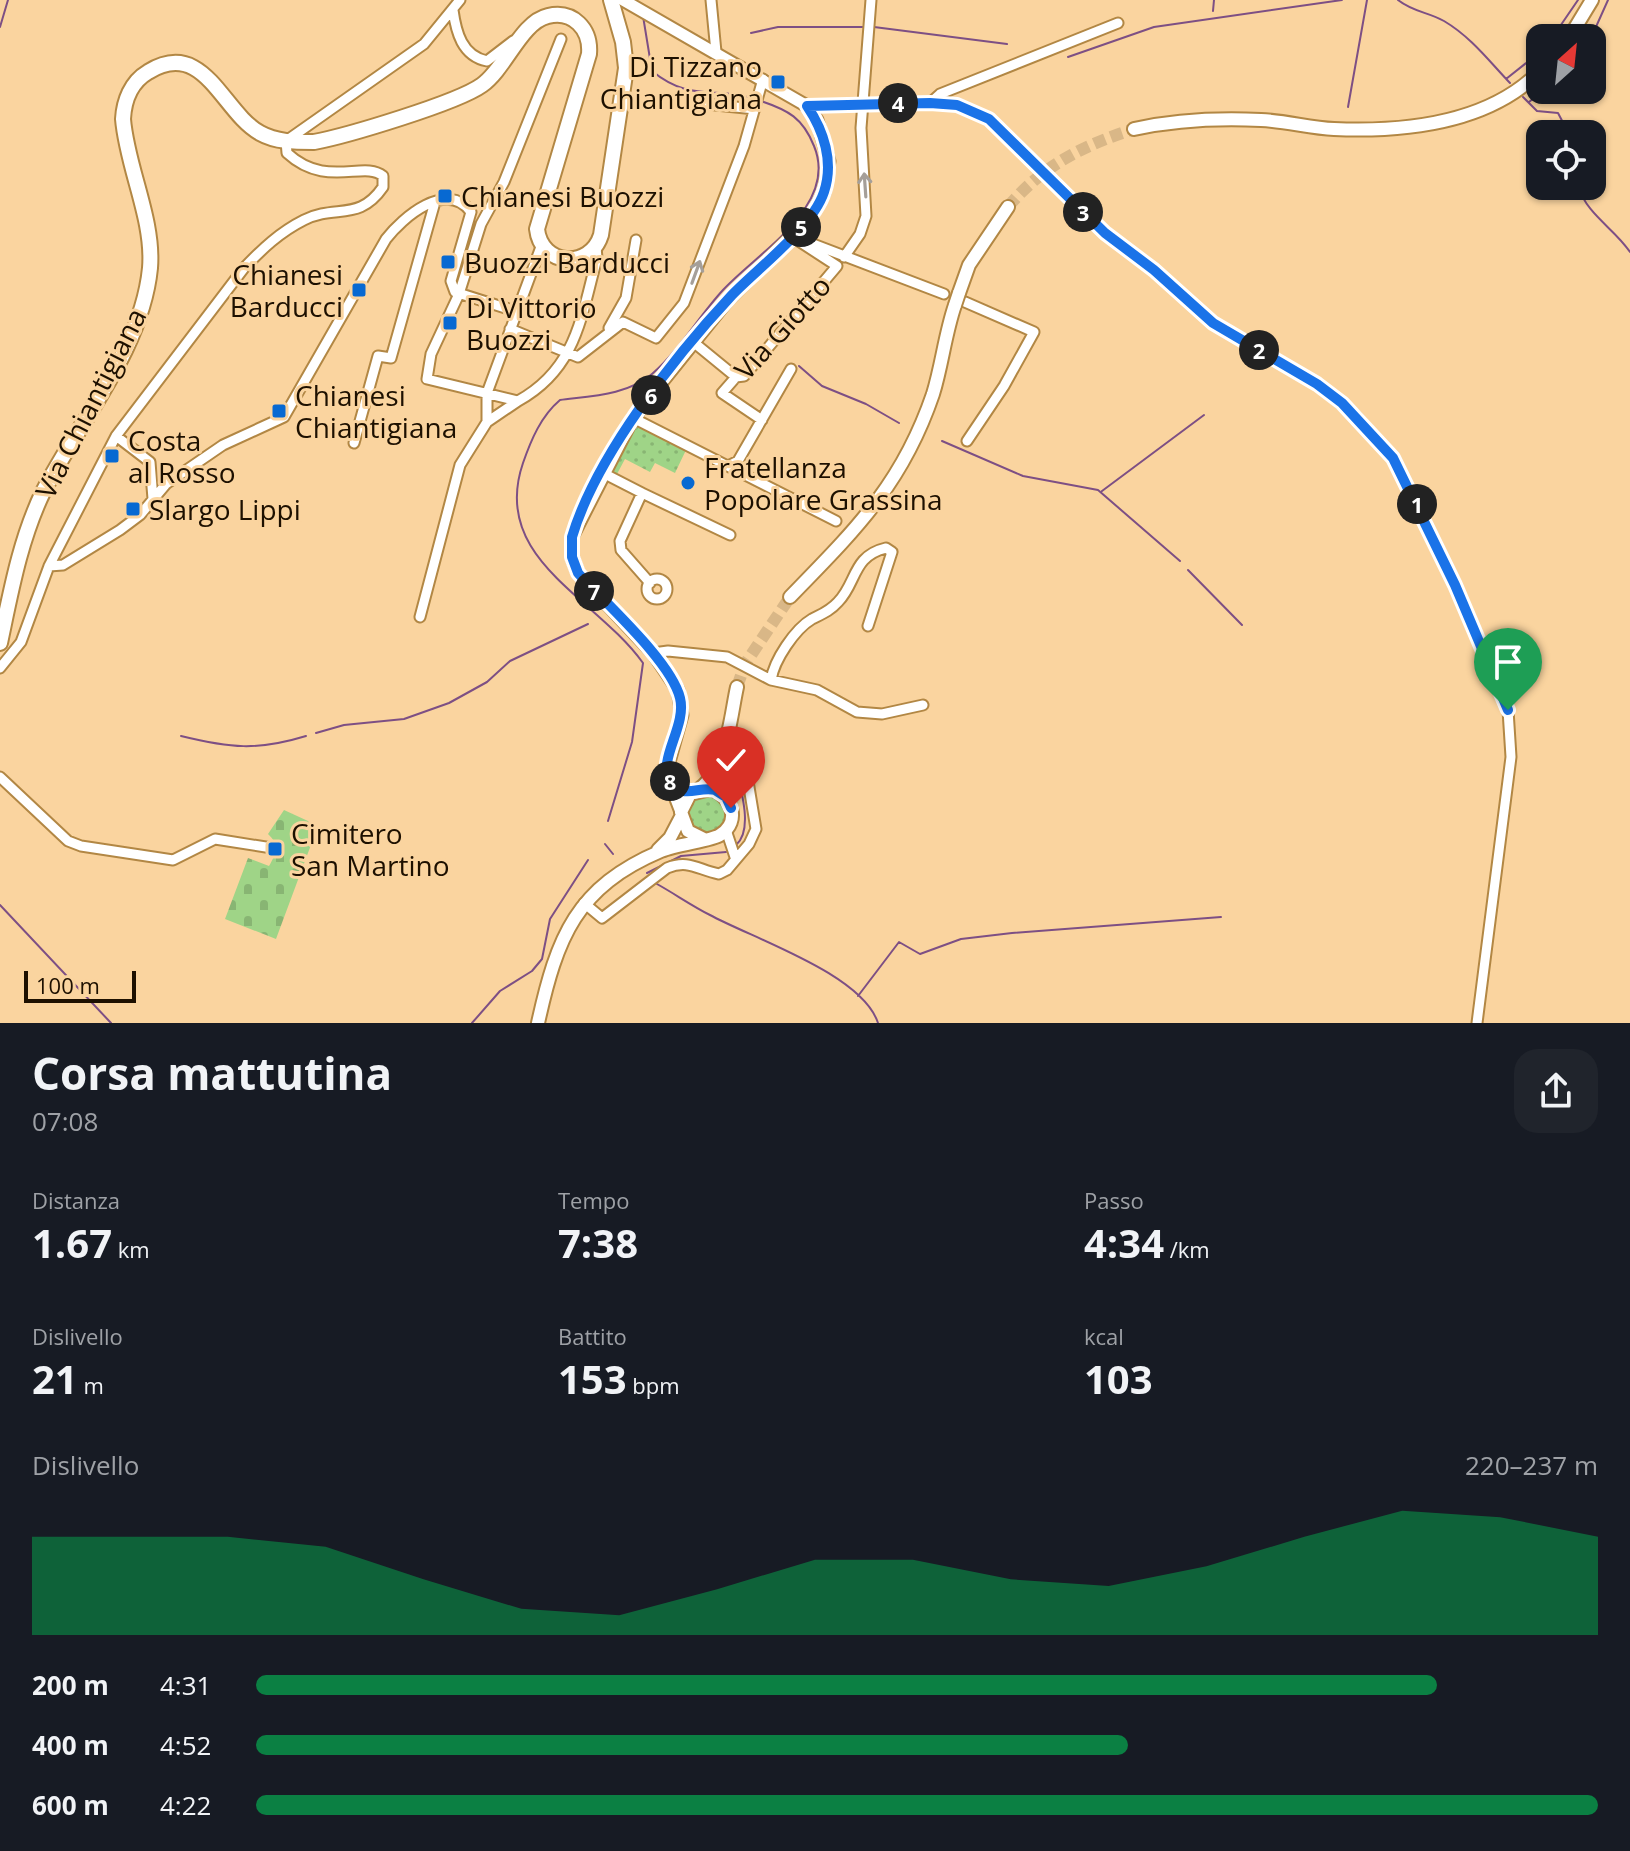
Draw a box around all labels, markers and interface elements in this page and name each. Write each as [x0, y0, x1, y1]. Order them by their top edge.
north arrow [1526, 24, 1606, 104]
map controls [1526, 24, 1606, 200]
place label: Di Tizzano Chiantigiana [600, 47, 762, 117]
marker: Di Tizzano Chiantigiana [769, 73, 787, 91]
pin: 4 [878, 83, 918, 123]
text: 4 [892, 88, 904, 118]
button: locate [1526, 120, 1606, 200]
one-way arrow [857, 172, 872, 199]
place label: Chianesi Buozzi [461, 177, 664, 215]
marker: Chianesi Buozzi [436, 187, 454, 205]
pin: 3 [1063, 192, 1103, 232]
text: 3 [1077, 197, 1089, 227]
pin: 5 [781, 207, 821, 247]
text: 5 [795, 212, 807, 242]
place label: Buozzi Barducci [464, 243, 670, 281]
marker: Buozzi Barducci [439, 253, 457, 271]
place label: Chianesi Barducci [230, 255, 343, 325]
one-way arrow [690, 260, 704, 285]
street label: Via Giotto [725, 267, 839, 387]
marker: Chianesi Barducci [350, 281, 368, 299]
place label: Di Vittorio Buozzi [466, 288, 597, 358]
street label: Via Chiantigiana [26, 301, 154, 505]
marker: Di Vittorio Buozzi [441, 314, 459, 332]
pin: 2 [1239, 330, 1279, 370]
text: 2 [1253, 335, 1265, 365]
pin: 6 [631, 375, 671, 415]
place label: Chianesi Chiantigiana [295, 376, 457, 446]
text: 6 [645, 380, 657, 410]
marker: Chianesi Chiantigiana [270, 402, 288, 420]
place label: Costa al Rosso [128, 421, 236, 491]
marker: Costa al Rosso [103, 447, 121, 465]
place label: Fratellanza Popolare Grassina [704, 448, 943, 518]
marker: Fratellanza Popolare Grassina [679, 474, 697, 492]
pin: 1 [1397, 484, 1437, 524]
text: 1 [1411, 489, 1423, 519]
place label: Slargo Lippi [149, 490, 301, 528]
marker: Slargo Lippi [124, 500, 142, 518]
pin: 7 [574, 571, 614, 611]
text: 7 [588, 576, 600, 606]
pin [1474, 628, 1542, 710]
icon: arrive [1486, 640, 1530, 684]
pin [697, 726, 765, 808]
icon: check [709, 738, 753, 782]
pin: 8 [650, 761, 690, 801]
text: 8 [664, 766, 676, 796]
place label: Cimitero San Martino [291, 814, 450, 884]
marker: Cimitero San Martino [266, 840, 284, 858]
scale bar [24, 967, 136, 1003]
text: 100 m [36, 970, 100, 1000]
text: Corsa mattutina [32, 1043, 392, 1103]
button: share [1514, 1049, 1598, 1133]
text: 07:08 [32, 1103, 98, 1139]
text: Distanza [32, 1185, 120, 1215]
text: Tempo [558, 1185, 630, 1215]
text: Passo [1084, 1185, 1144, 1215]
text: 1.67 [32, 1215, 112, 1270]
text: 7:38 [558, 1215, 638, 1270]
text: 4:34 [1084, 1215, 1164, 1270]
text: km [112, 1234, 150, 1264]
text: /km [1164, 1234, 1210, 1264]
text: Dislivello [32, 1321, 123, 1351]
text: Battito [558, 1321, 627, 1351]
text: kcal [1084, 1321, 1124, 1351]
text: 21 [32, 1351, 78, 1406]
text: 153 [558, 1351, 627, 1406]
text: 103 [1084, 1351, 1153, 1406]
text: m [78, 1370, 104, 1400]
text: bpm [627, 1370, 680, 1400]
text: Dislivello [32, 1447, 139, 1483]
text: 220–237 m [1465, 1447, 1598, 1483]
text: 200 m [32, 1667, 109, 1703]
text: 4:31 [160, 1667, 211, 1703]
text: 400 m [32, 1727, 109, 1763]
text: 4:52 [160, 1727, 211, 1763]
text: 600 m [32, 1787, 109, 1823]
text: 4:22 [160, 1787, 211, 1823]

